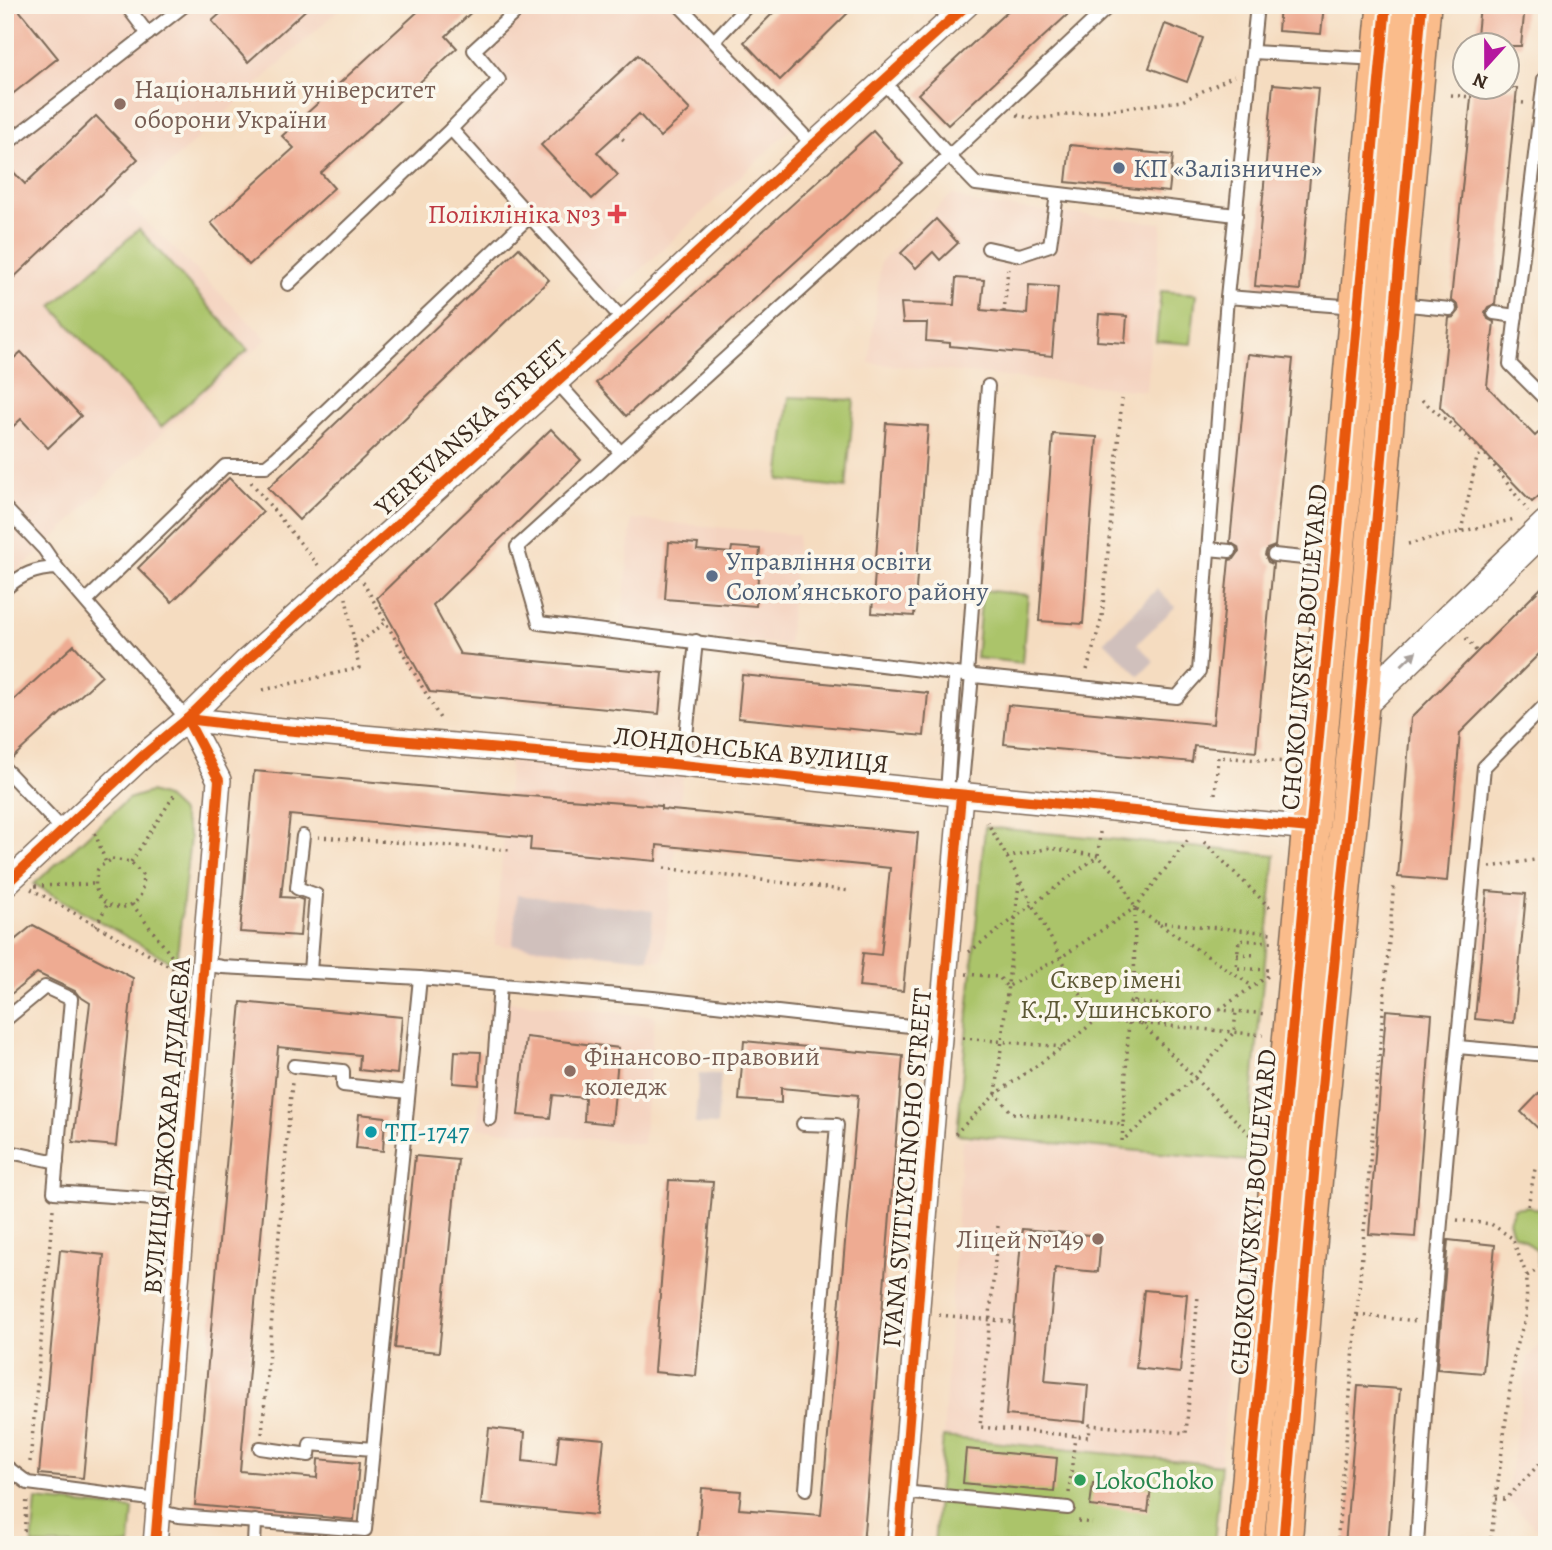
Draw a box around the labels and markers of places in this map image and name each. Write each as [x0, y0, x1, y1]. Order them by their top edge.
place label: Національний університет оборони України [134, 72, 436, 137]
marker: Національний університет оборони України [112, 96, 128, 112]
place label: КП «Залізничне» [1133, 151, 1322, 186]
marker: КП «Залізничне» [1111, 160, 1127, 176]
place label: Поліклініка №3 [428, 197, 601, 232]
marker: Поліклініка №3 [607, 204, 627, 224]
place label: Управління освіти Солом’янського району [726, 544, 988, 609]
marker: Управління освіти Солом’янського району [704, 568, 720, 584]
place label: Фінансово-правовий коледж [584, 1039, 820, 1104]
marker: Фінансово-правовий коледж [562, 1063, 578, 1079]
place label: ТП-1747 [385, 1115, 469, 1150]
marker: ТП-1747 [363, 1124, 379, 1140]
place label: Ліцей №149 [956, 1222, 1084, 1257]
marker: Ліцей №149 [1090, 1231, 1106, 1247]
place label: LokoChoko [1094, 1463, 1214, 1498]
marker: LokoChoko [1072, 1472, 1088, 1488]

